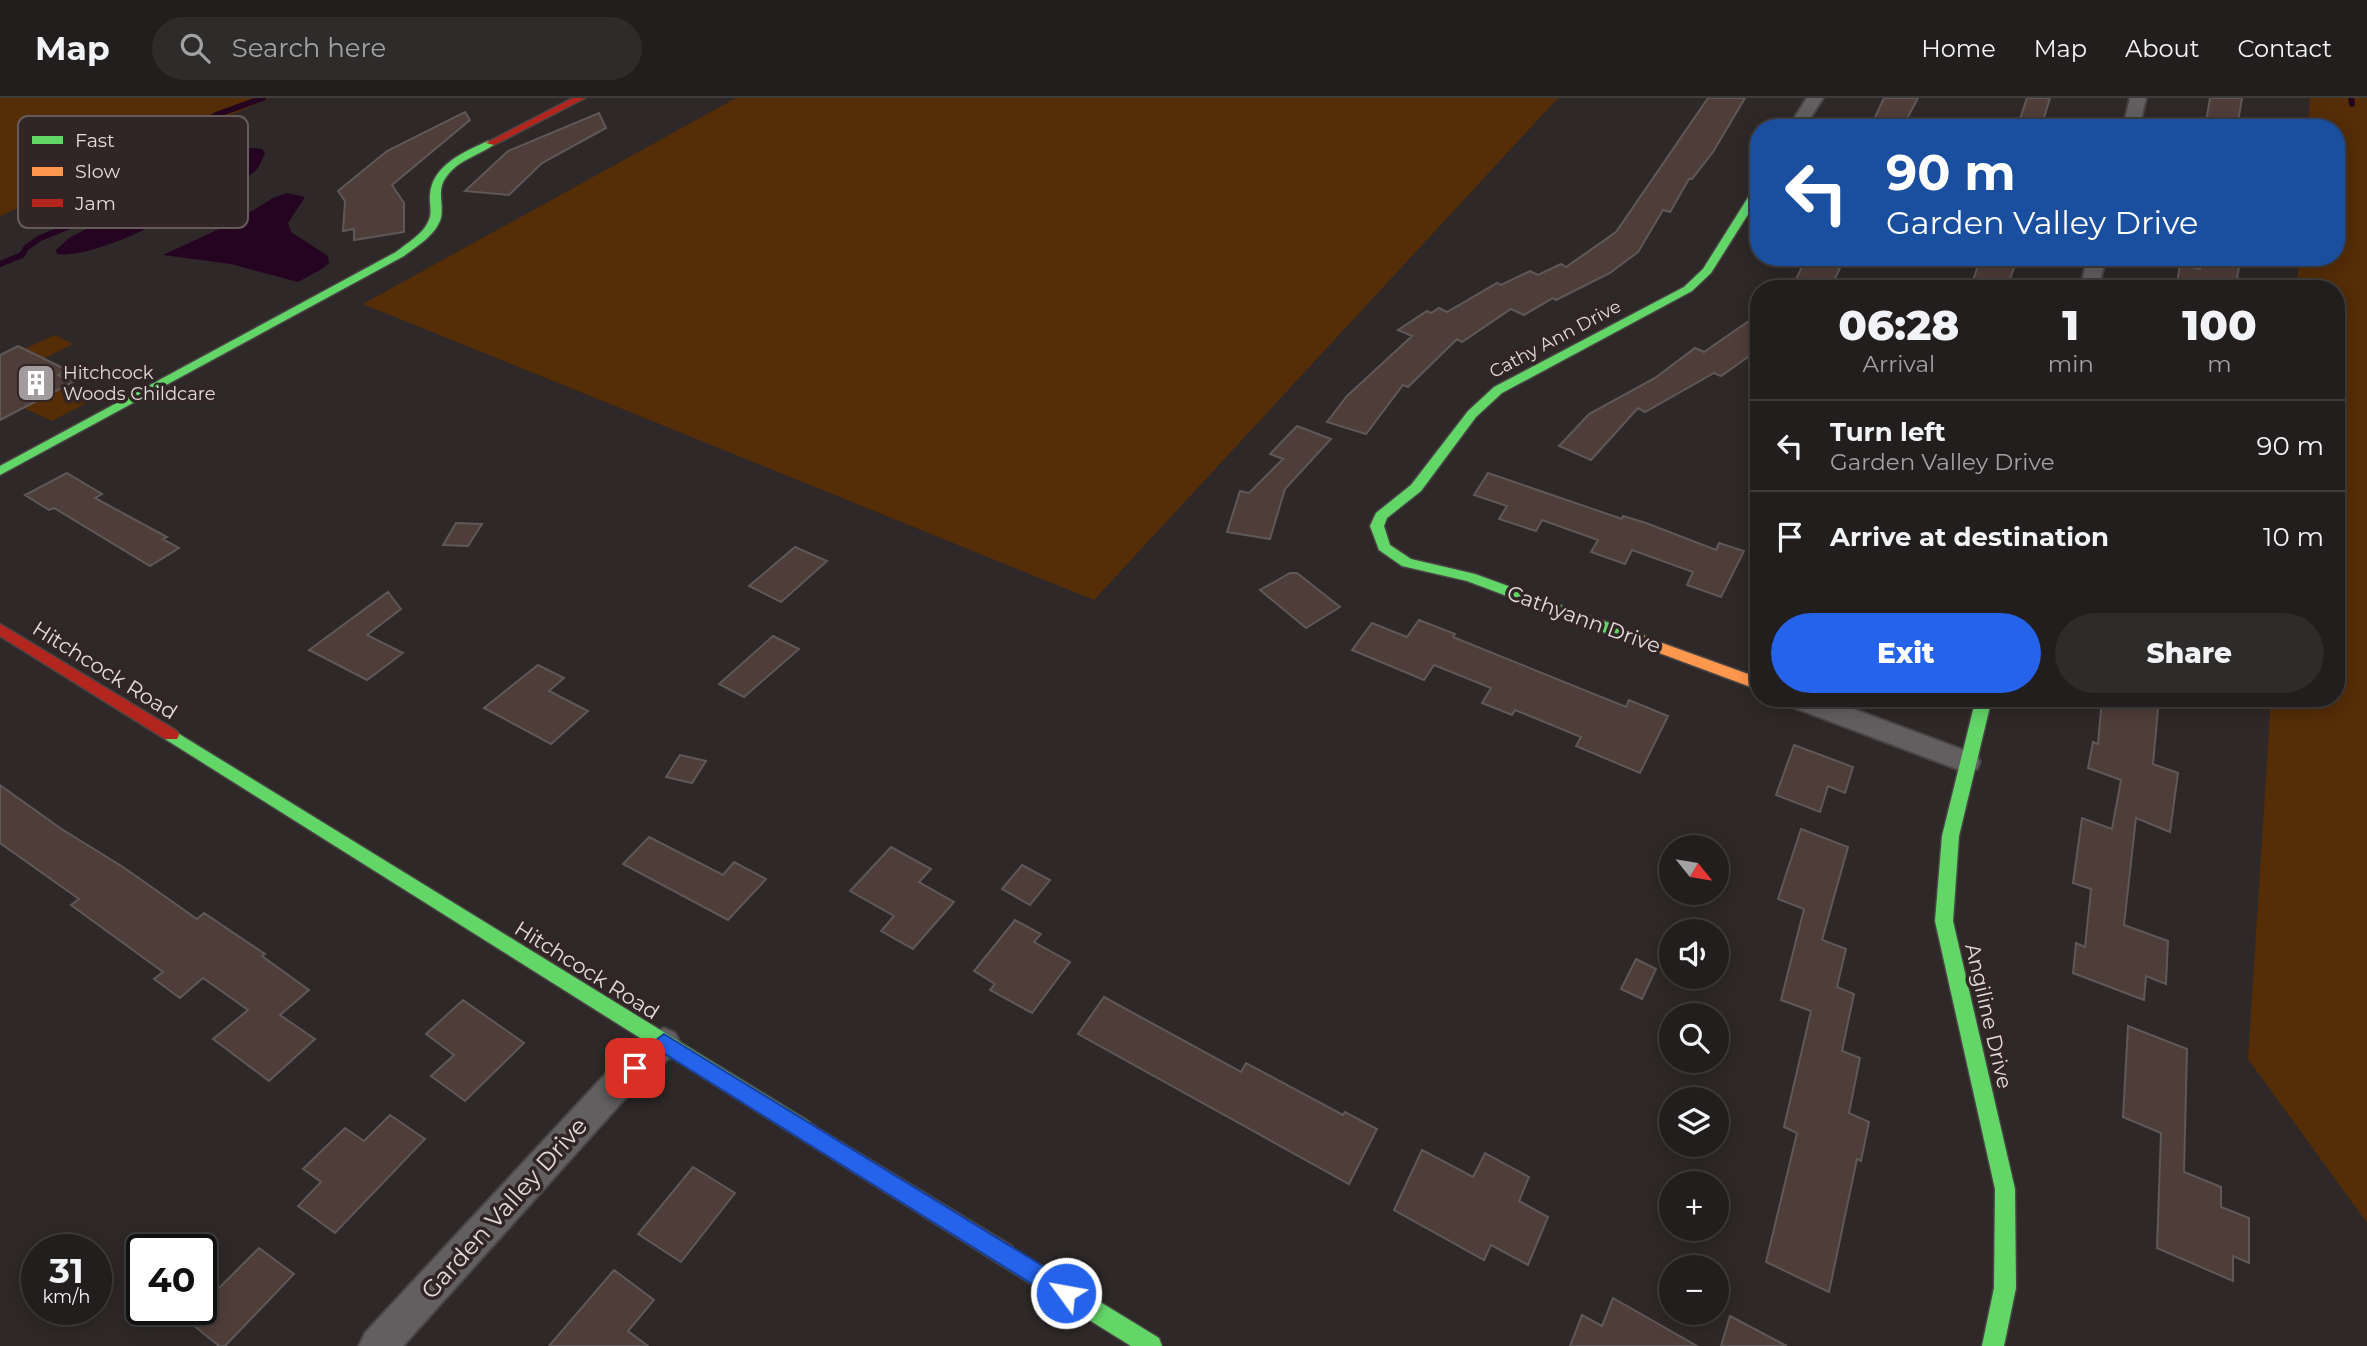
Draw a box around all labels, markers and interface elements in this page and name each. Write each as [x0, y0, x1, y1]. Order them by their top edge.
search box [152, 17, 642, 80]
text: Map [35, 28, 110, 68]
icon: search [176, 29, 214, 67]
text: Search here [232, 32, 386, 64]
text: Home [1921, 34, 1996, 63]
text: Map [2034, 34, 2087, 63]
text: About [2125, 34, 2199, 63]
text: Contact [2237, 34, 2332, 63]
legend [18, 116, 248, 228]
text: Fast [75, 129, 115, 152]
text: 90 m [1886, 143, 2016, 202]
icon: left [1771, 147, 1862, 238]
text: Slow [75, 160, 120, 183]
text: Jam [74, 192, 116, 215]
text: Garden Valley Drive [1886, 203, 2198, 242]
street label: Cathy Ann Drive [1485, 295, 1625, 383]
text: 06:28 [1838, 299, 1959, 351]
text: 1 [2062, 299, 2079, 351]
text: 100 [2182, 299, 2257, 351]
text: Arrival [1863, 350, 1935, 378]
text: min [2048, 350, 2094, 378]
text: m [2207, 350, 2232, 378]
building icon: Hitchcock Woods Childcare [15, 362, 57, 404]
place label: Hitchcock Woods Childcare [63, 362, 216, 405]
text: Turn left [1830, 416, 1946, 448]
icon: left [1771, 427, 1809, 465]
text: 90 m [2257, 430, 2324, 462]
text: Garden Valley Drive [1830, 448, 2055, 476]
icon: arrive [1771, 518, 1809, 556]
text: Arrive at destination [1830, 521, 2109, 553]
text: 10 m [2263, 521, 2324, 553]
street label: Cathyann Drive [1504, 580, 1664, 658]
button: Exit [1771, 613, 2041, 693]
button: Share [2055, 613, 2324, 693]
street label: Hitchcock Road [28, 615, 182, 725]
north arrow [1659, 835, 1729, 905]
map controls [1659, 835, 1729, 1325]
street label: Hitchcock Road [510, 915, 664, 1025]
button: sound [1659, 919, 1729, 989]
street label: Angiline Drive [1960, 941, 2018, 1091]
button: search [1659, 1003, 1729, 1073]
pin [605, 1038, 665, 1098]
icon: arrive [616, 1049, 654, 1087]
button: layers [1659, 1087, 1729, 1157]
street label: Garden Valley Drive [415, 1111, 593, 1305]
button: + [1659, 1171, 1729, 1241]
speed limit sign: 40 [126, 1234, 217, 1325]
text: 31 [49, 1249, 84, 1292]
button: − [1659, 1255, 1729, 1325]
position arrow [1029, 1256, 1103, 1330]
text: km/h [42, 1286, 91, 1308]

